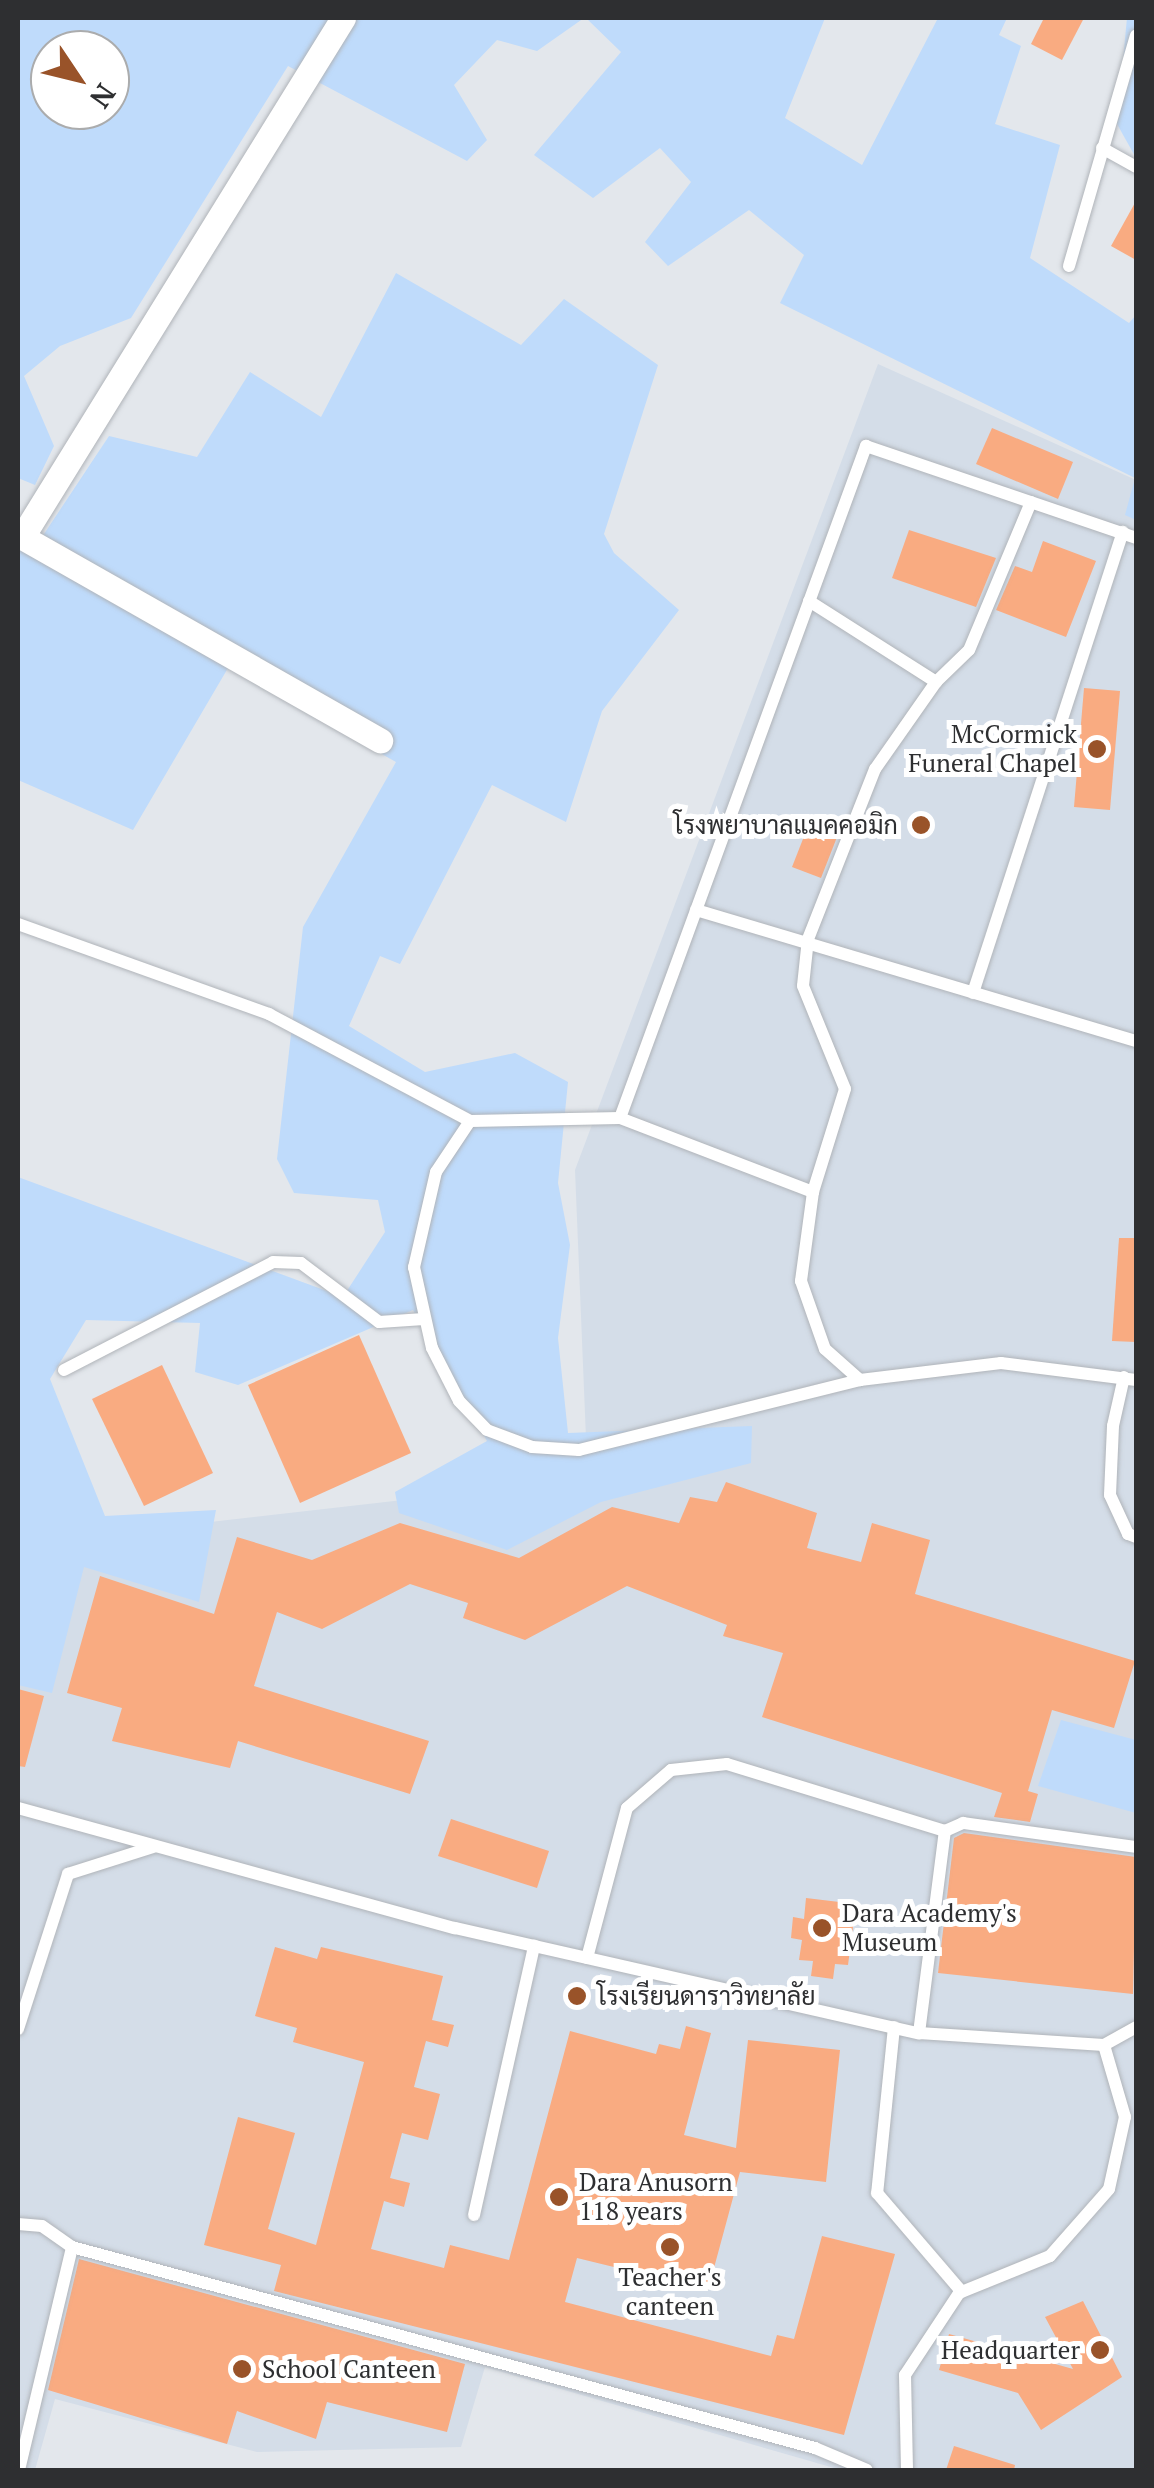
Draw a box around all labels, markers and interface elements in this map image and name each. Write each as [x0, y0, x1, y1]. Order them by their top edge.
north arrow [30, 30, 130, 130]
text: N [82, 77, 125, 116]
place label: McCormick Funeral Chapel [908, 720, 1077, 779]
marker: McCormick Funeral Chapel [1086, 738, 1108, 760]
place label: โรงพยาบาลแมคคอมิก [674, 810, 898, 840]
marker: โรงพยาบาลแมคคอมิก [908, 812, 934, 838]
place label: Dara Academy's Museum [842, 1899, 1017, 1958]
marker: Dara Academy's Museum [811, 1917, 833, 1939]
place label: โรงเรียนดาราวิทยาลัย [597, 1981, 816, 2011]
marker: โรงเรียนดาราวิทยาลัย [566, 1985, 588, 2007]
place label: Dara Anusorn 118 years [579, 2168, 733, 2227]
marker: Dara Anusorn 118 years [548, 2186, 570, 2208]
marker: Teacher's canteen [659, 2236, 681, 2258]
place label: Teacher's canteen [618, 2263, 722, 2322]
place label: Headquarter [941, 2335, 1080, 2365]
marker: Headquarter [1089, 2339, 1111, 2361]
place label: School Canteen [262, 2354, 436, 2384]
marker: School Canteen [231, 2358, 253, 2380]

